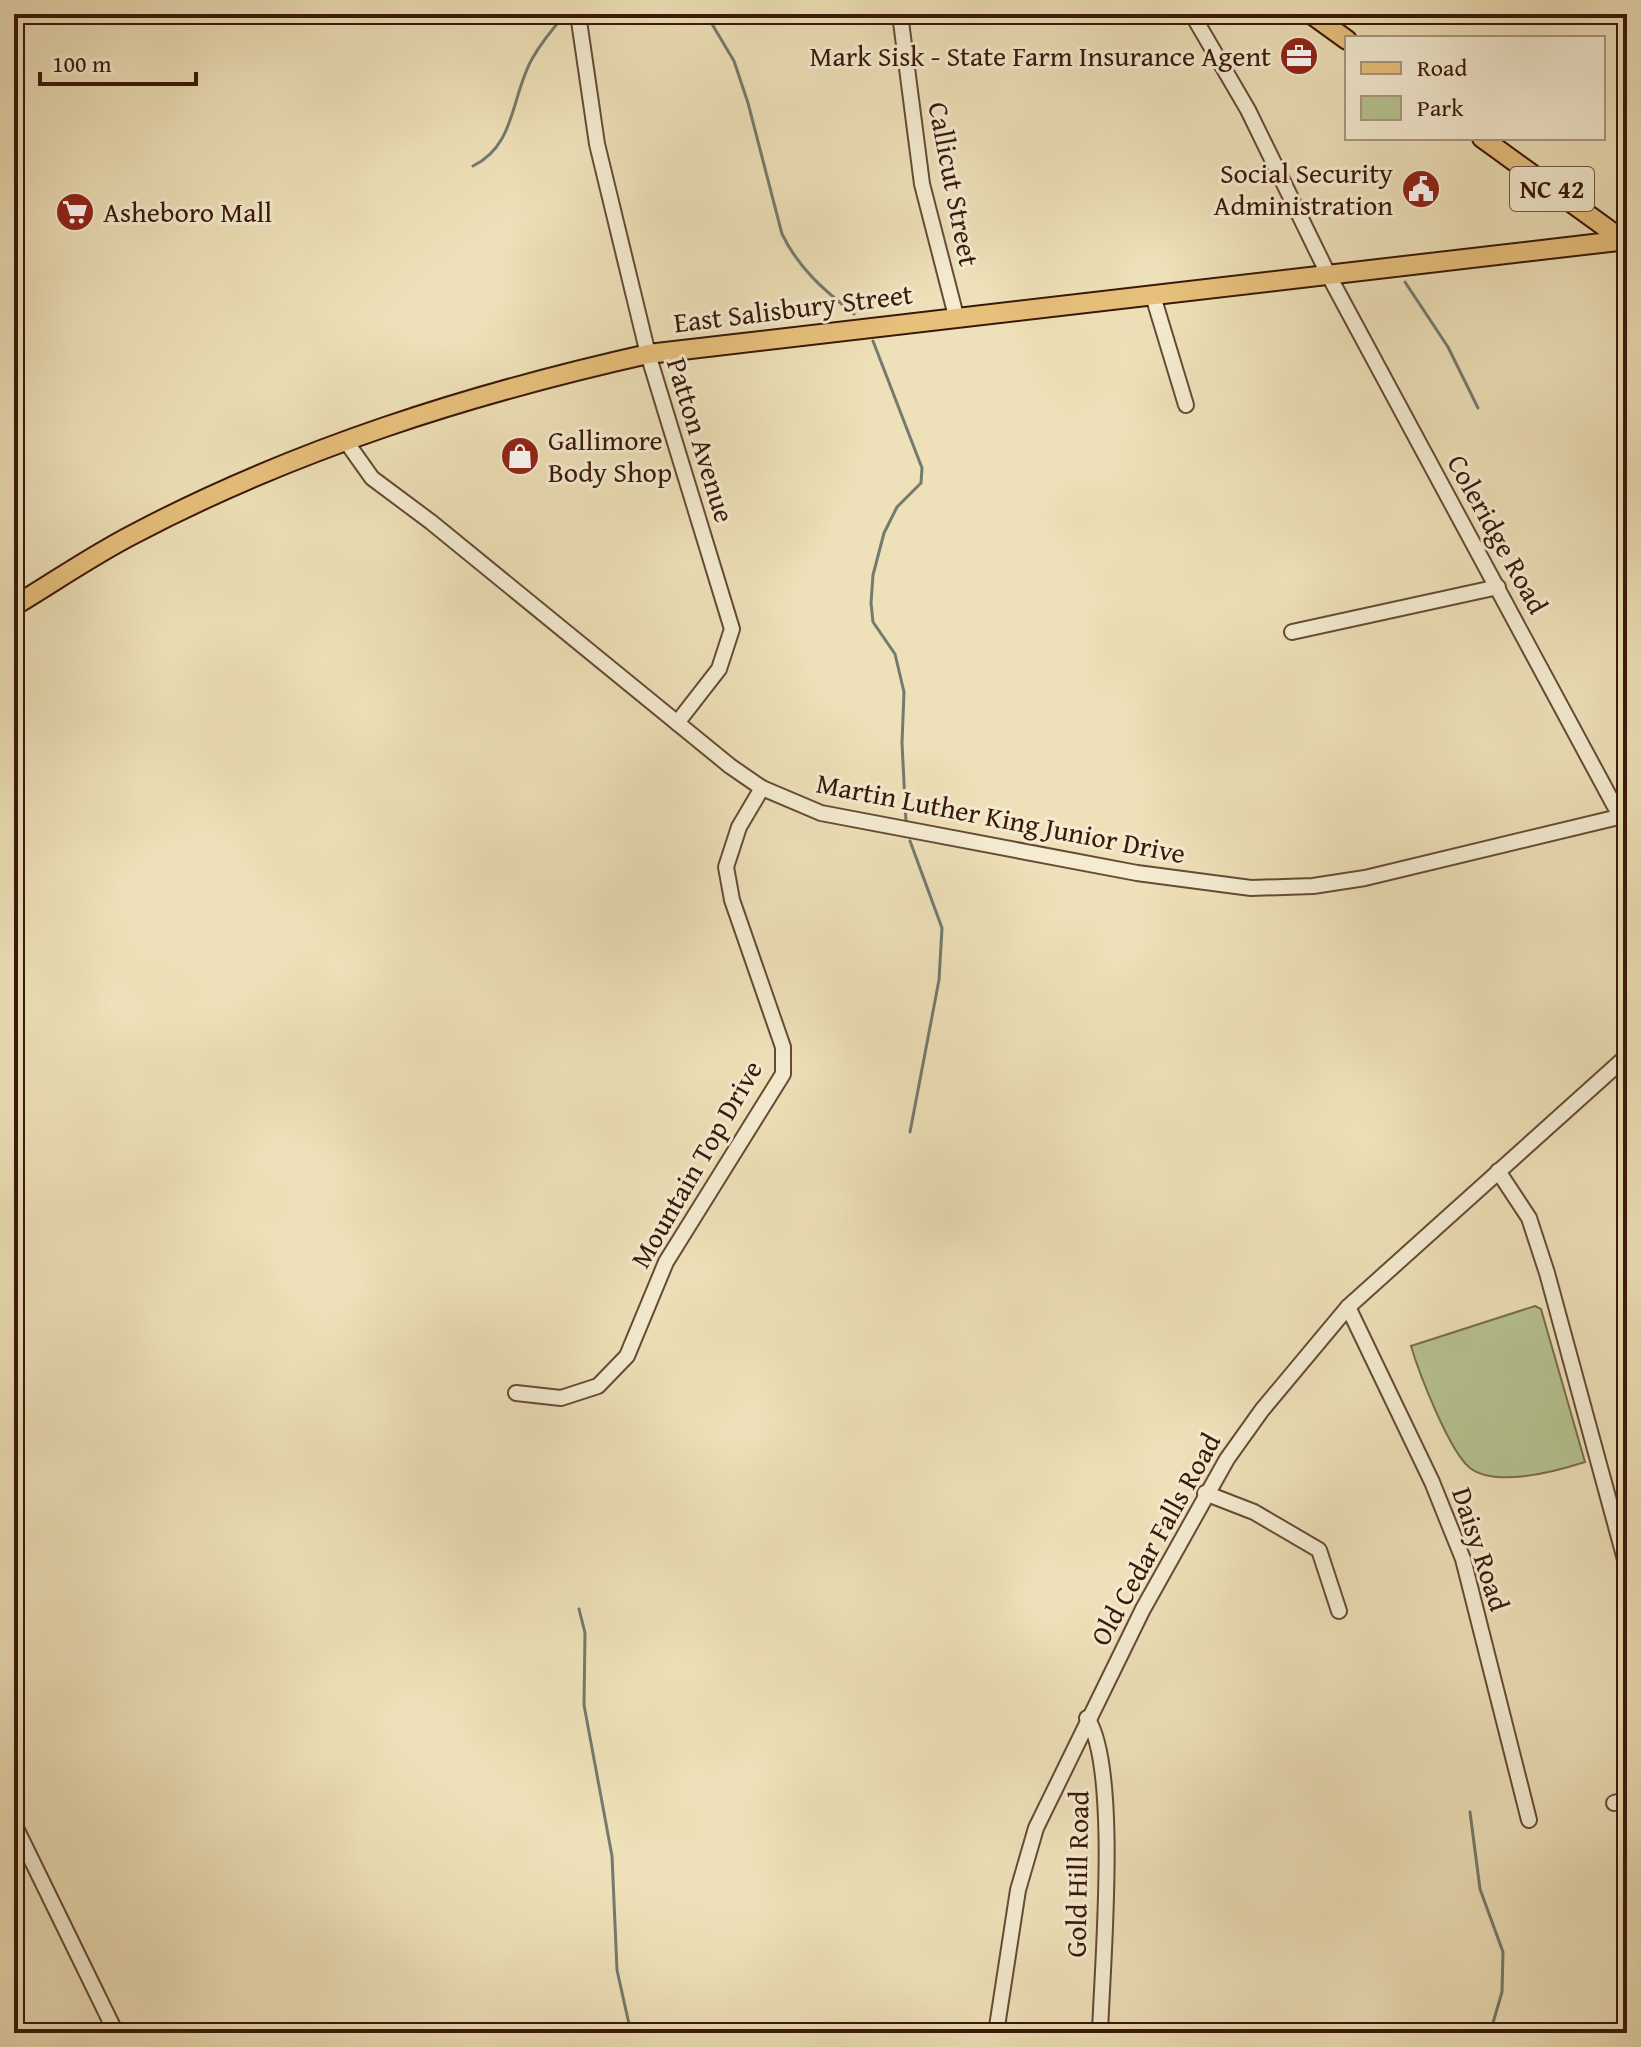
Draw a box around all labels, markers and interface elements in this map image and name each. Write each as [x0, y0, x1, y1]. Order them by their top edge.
place label: Mark Sisk - State Farm Insurance Agent [810, 35, 1271, 76]
office icon: Mark Sisk - State Farm Insurance Agent [1278, 35, 1320, 77]
scale bar [40, 36, 196, 86]
legend [1345, 36, 1605, 140]
text: 100 m [52, 46, 112, 81]
text: Road [1417, 50, 1467, 85]
text: Park [1417, 90, 1464, 125]
street label: Callicut Street [918, 98, 991, 270]
place label: Social Security Administration [1214, 152, 1393, 225]
road number: NC 42 [1510, 167, 1594, 211]
public building icon: Social Security Administration [1400, 168, 1442, 210]
supermarket icon: Asheboro Mall [54, 191, 96, 233]
place label: Asheboro Mall [103, 191, 272, 232]
street label: East Salisbury Street [671, 272, 915, 343]
street label: Patton Avenue [657, 352, 746, 527]
place label: Gallimore Body Shop [548, 419, 672, 492]
shop icon: Gallimore Body Shop [499, 435, 541, 477]
street label: Coleridge Road [1438, 447, 1559, 621]
street label: Martin Luther King Junior Drive [813, 762, 1189, 873]
street label: Mountain Top Drive [619, 1052, 772, 1275]
street label: Old Cedar Falls Road [1079, 1425, 1230, 1653]
street label: Daisy Road [1442, 1482, 1521, 1616]
street label: Gold Hill Road [1055, 1790, 1098, 1958]

